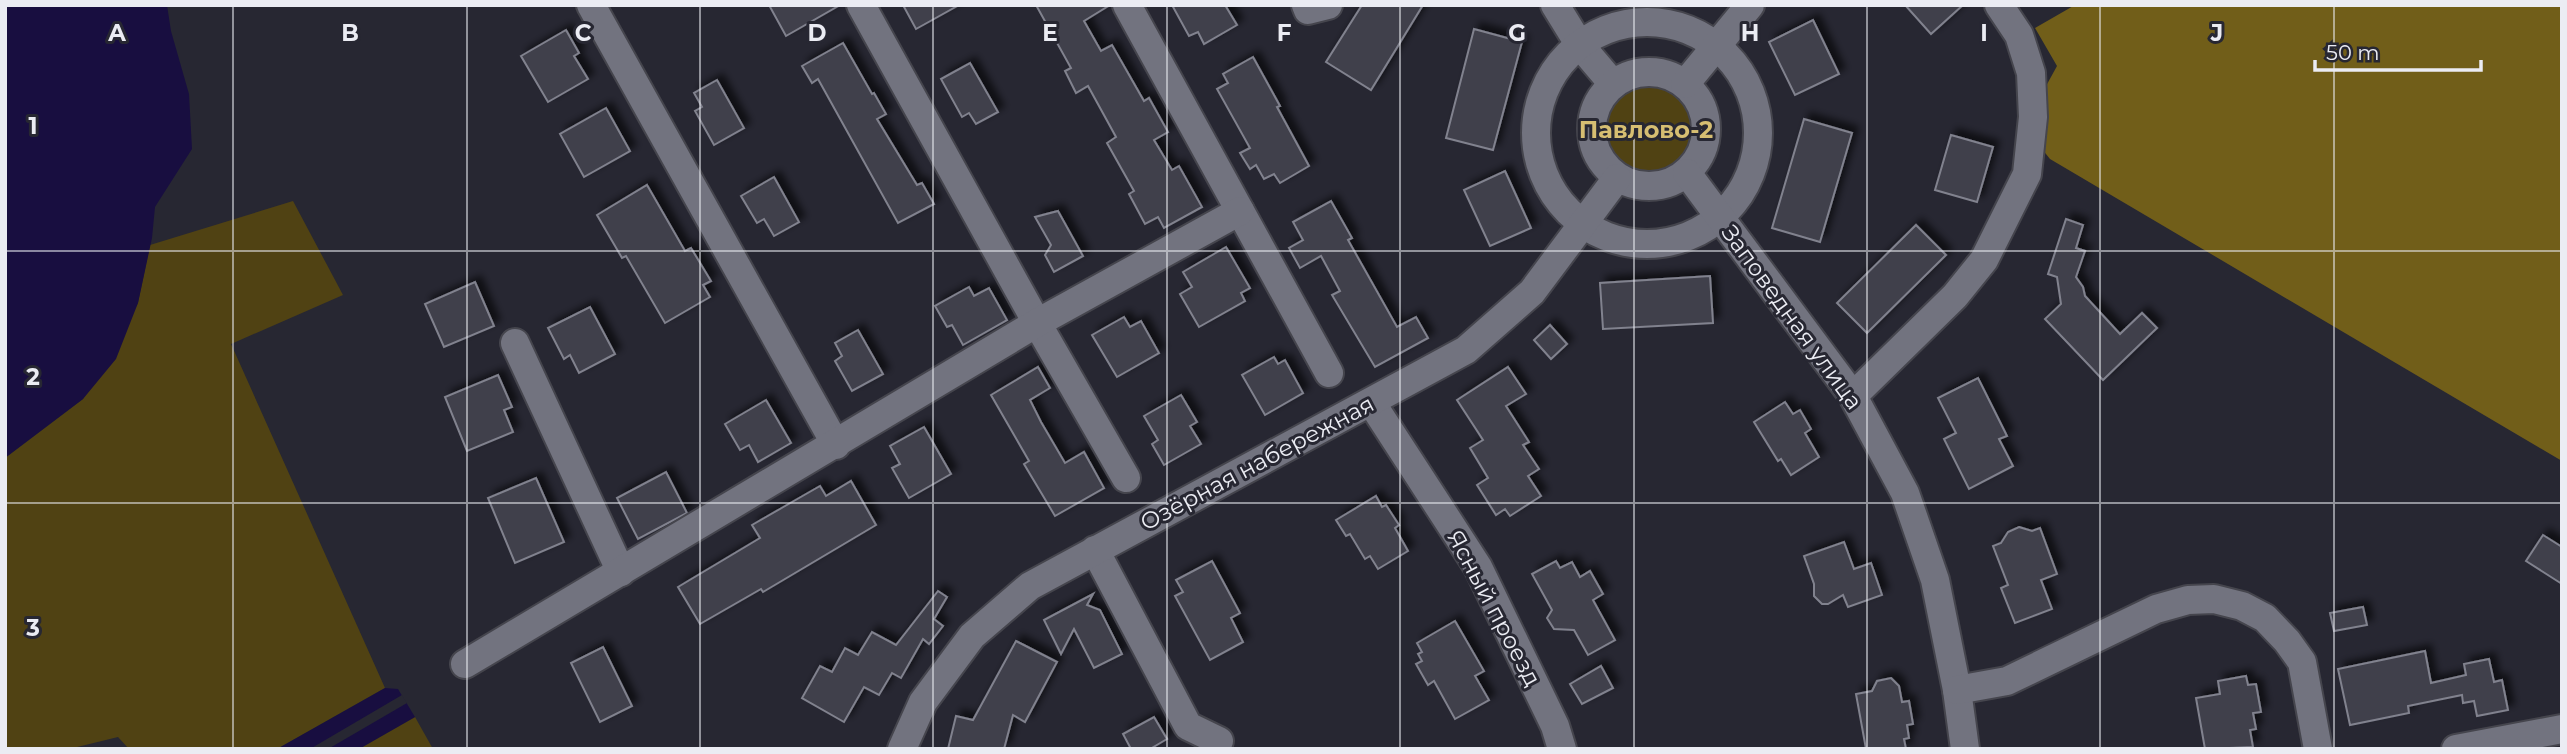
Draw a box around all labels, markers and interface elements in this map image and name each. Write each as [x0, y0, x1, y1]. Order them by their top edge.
text: A [107, 19, 126, 47]
text: B [341, 19, 359, 47]
text: C [575, 19, 592, 47]
text: D [808, 19, 827, 47]
text: E [1042, 19, 1058, 47]
text: F [1277, 19, 1292, 47]
text: G [1508, 19, 1526, 47]
text: H [1741, 19, 1759, 47]
text: I [1980, 19, 1988, 47]
text: J [2210, 19, 2223, 47]
scale bar [2315, 28, 2481, 72]
text: 50 m [2326, 40, 2380, 65]
text: 1 [28, 112, 38, 140]
district label: Павлово-2 [1579, 115, 1713, 144]
street label: Заповедная улица [1716, 219, 1868, 415]
text: 2 [26, 363, 40, 391]
street label: Озёрная набережная [1135, 389, 1379, 537]
street label: Ясный проезд [1441, 525, 1547, 691]
text: 3 [25, 614, 40, 642]

